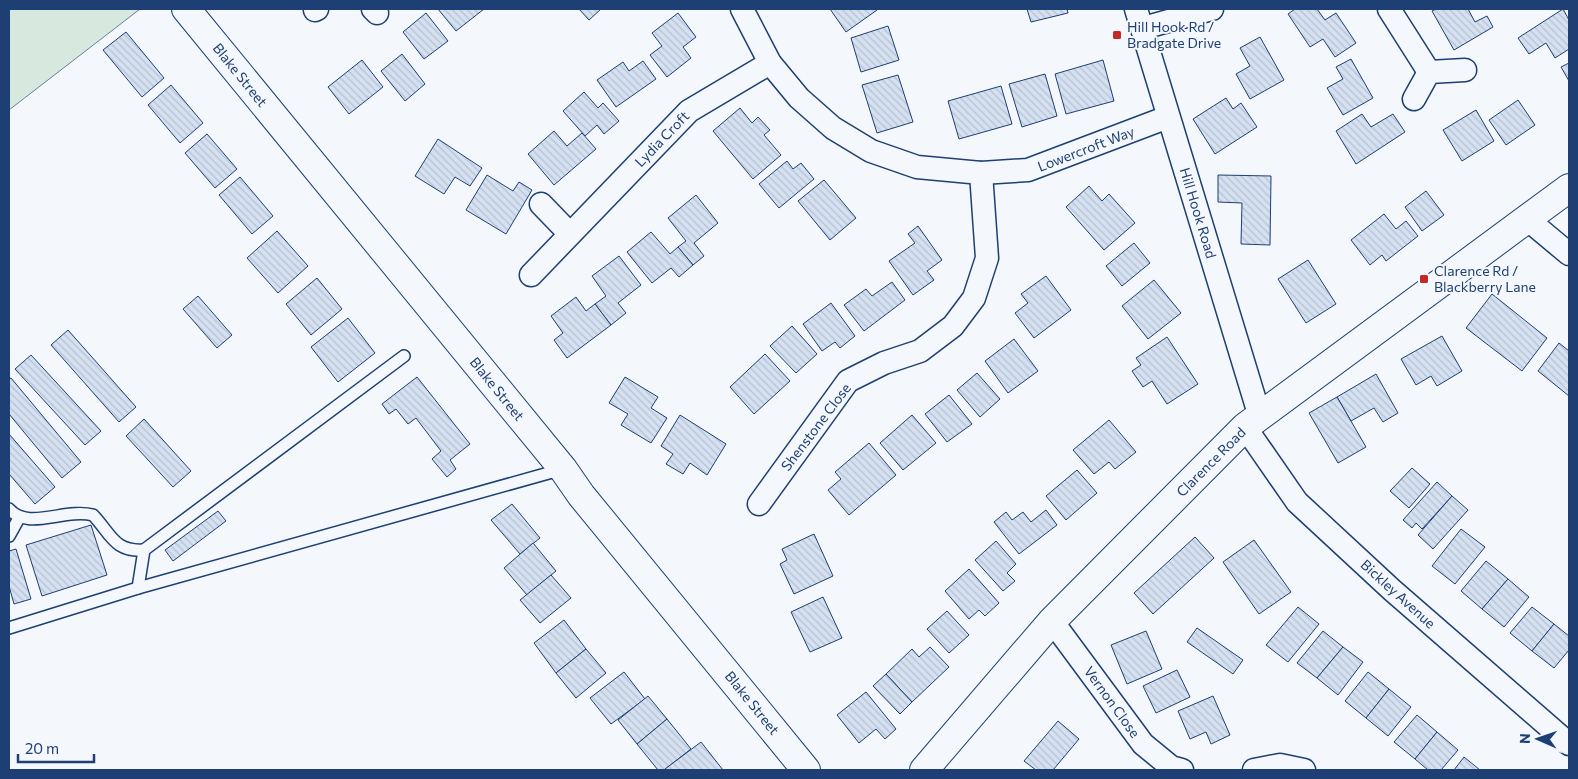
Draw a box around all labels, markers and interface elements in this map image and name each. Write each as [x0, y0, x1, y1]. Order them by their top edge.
place label: Hill Hook Rd / Bradgate Drive [1127, 18, 1221, 51]
marker: Hill Hook Rd / Bradgate Drive [1111, 29, 1123, 41]
street label: Blake Street [210, 39, 271, 110]
street label: Lydia Croft [631, 107, 693, 170]
street label: Lowercroft Way [1035, 122, 1137, 175]
street label: Hill Hook Road [1177, 165, 1220, 260]
place label: Clarence Rd / Blackberry Lane [1434, 262, 1536, 295]
marker: Clarence Rd / Blackberry Lane [1418, 273, 1430, 285]
street label: Blake Street [467, 353, 528, 424]
street label: Shenstone Close [777, 380, 854, 474]
street label: Clarence Road [1172, 423, 1249, 500]
street label: Bickley Avenue [1358, 556, 1439, 632]
street label: Vernon Close [1081, 663, 1144, 741]
street label: Blake Street [722, 667, 783, 738]
north arrow [1513, 714, 1563, 764]
scale bar [18, 732, 94, 764]
text: N [1516, 733, 1533, 744]
text: 20 m [25, 739, 59, 757]

